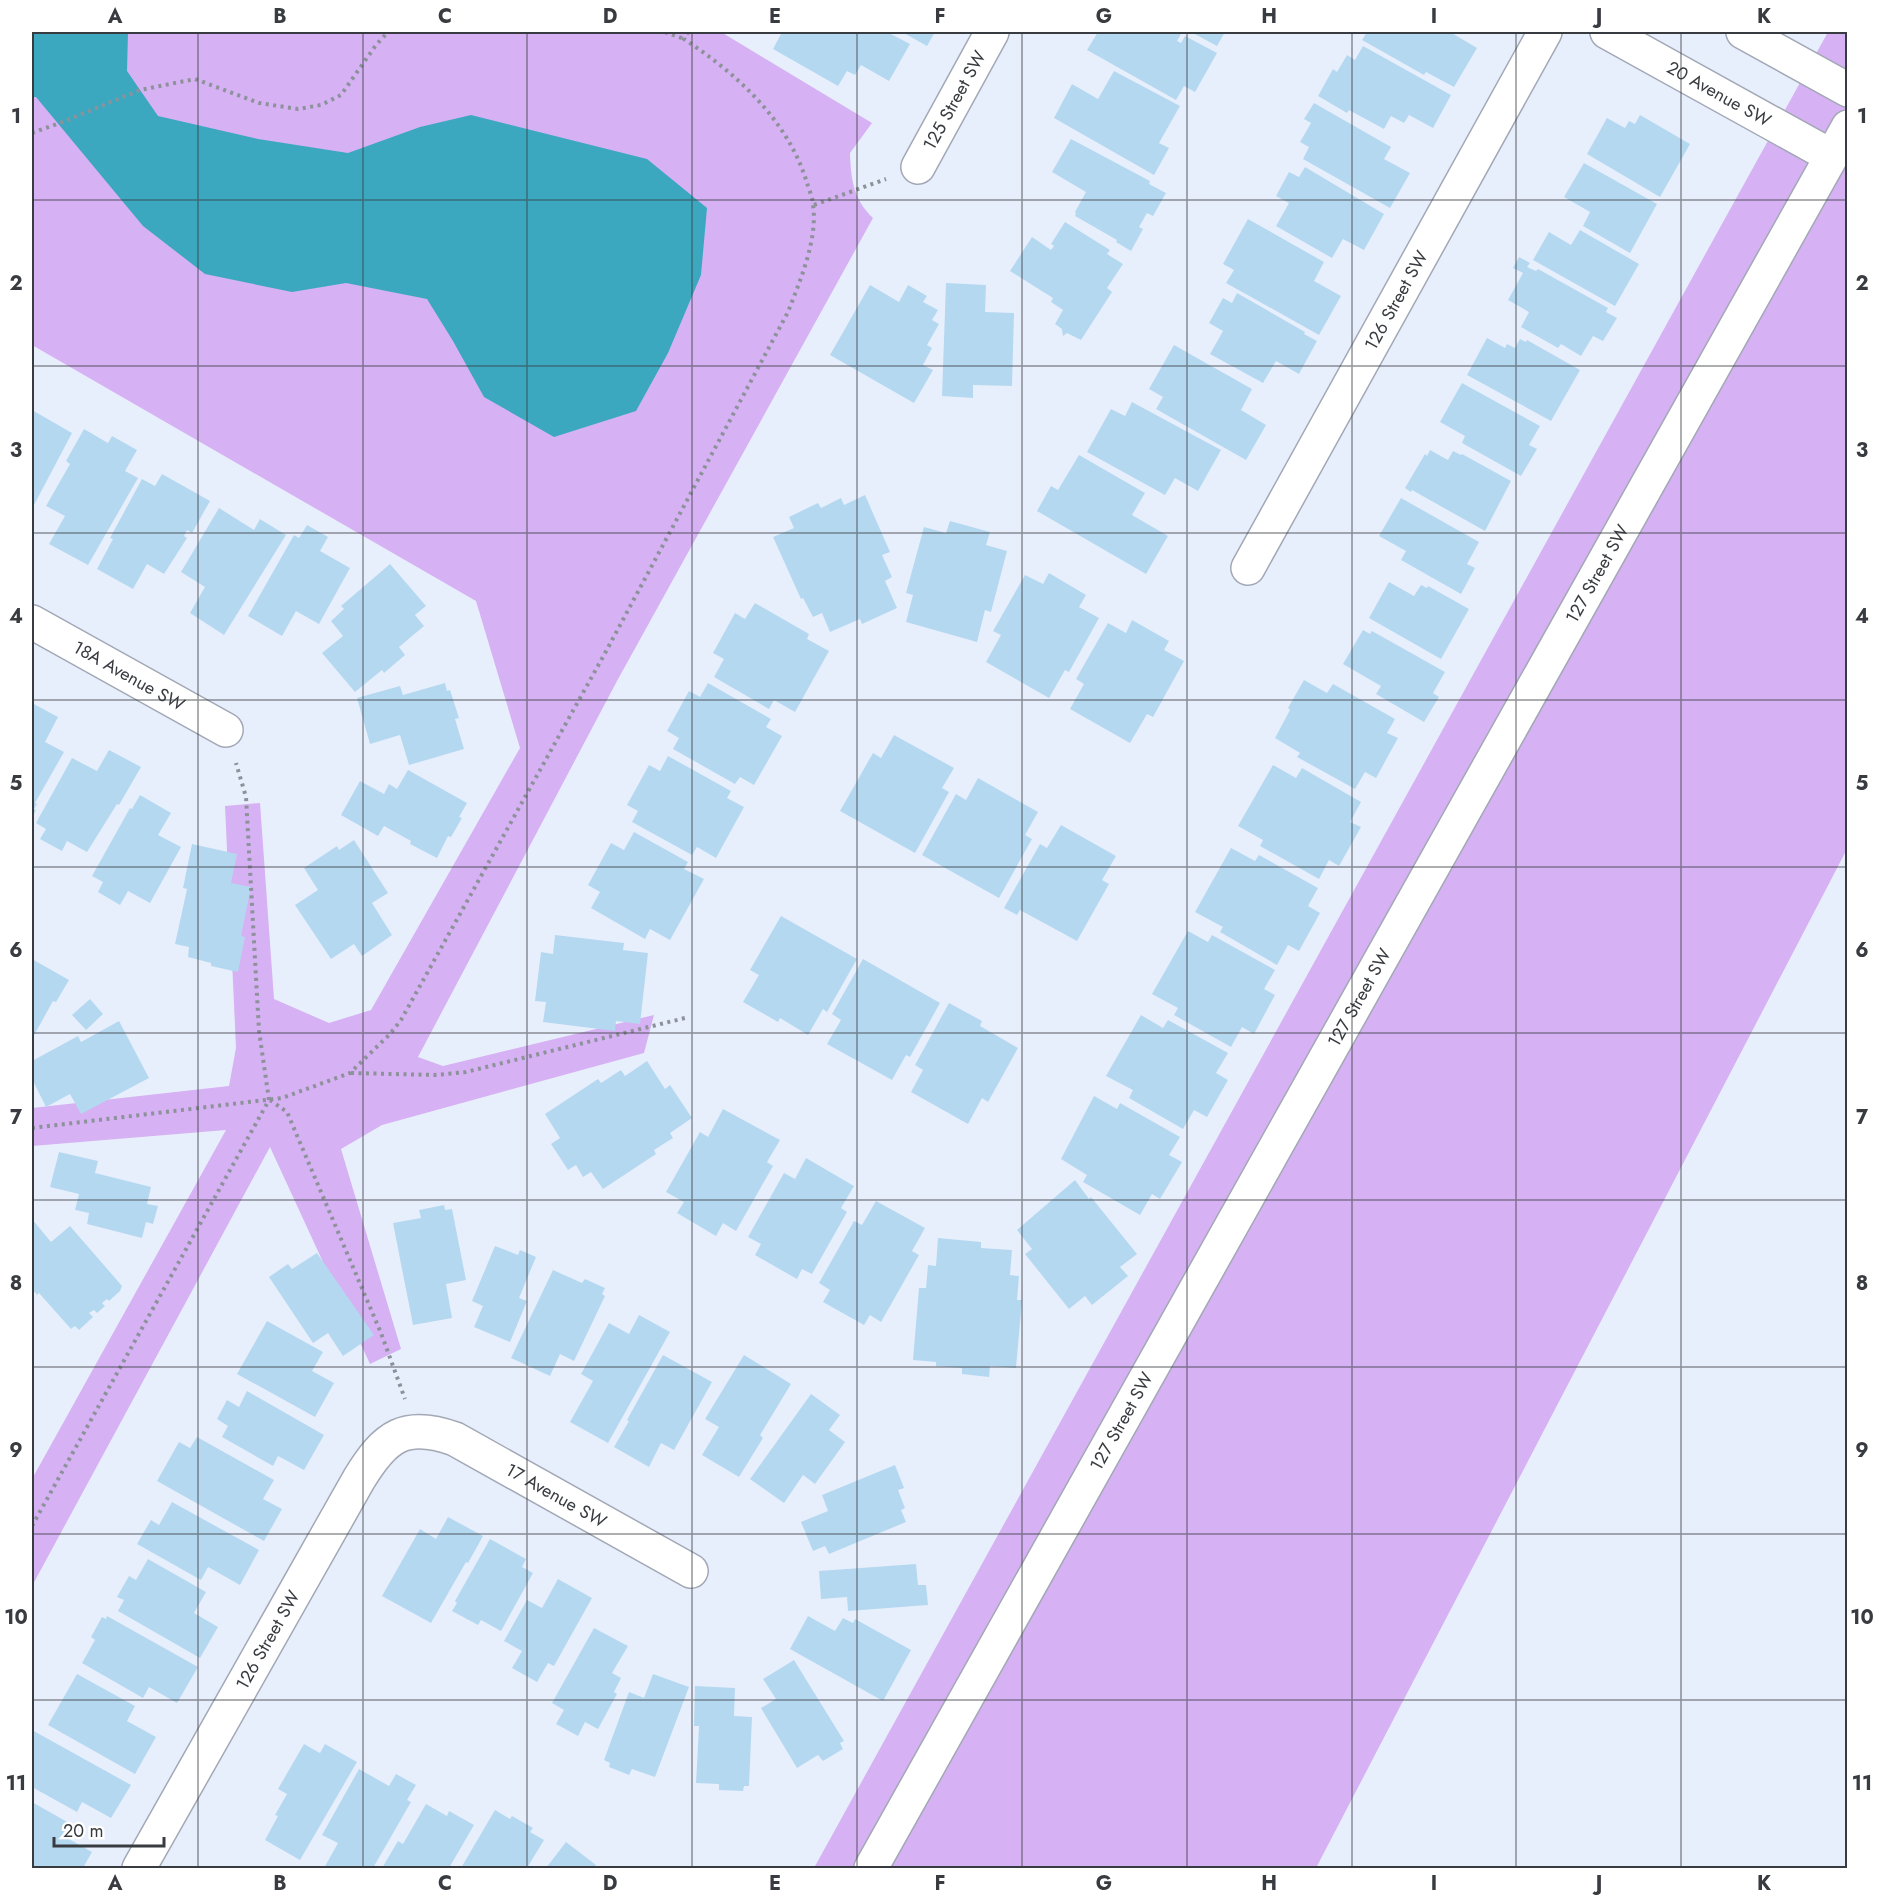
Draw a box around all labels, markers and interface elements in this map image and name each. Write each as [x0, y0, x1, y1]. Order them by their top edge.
text: A [107, 2, 123, 31]
text: B [273, 2, 287, 31]
text: C [438, 2, 452, 31]
text: D [603, 2, 617, 31]
text: E [769, 2, 781, 31]
text: F [934, 2, 946, 31]
text: G [1096, 2, 1112, 31]
text: H [1261, 2, 1277, 31]
text: I [1431, 2, 1437, 31]
text: J [1592, 2, 1602, 31]
text: K [1757, 2, 1771, 31]
street label: 125 Street SW [917, 46, 992, 155]
street label: 20 Avenue SW [1662, 55, 1776, 133]
text: 1 [11, 102, 21, 131]
text: 1 [1857, 102, 1867, 131]
street label: 126 Street SW [1358, 246, 1434, 355]
text: 2 [9, 269, 23, 298]
text: 2 [1855, 269, 1869, 298]
text: 3 [10, 436, 22, 465]
text: 3 [1856, 436, 1868, 465]
street label: 127 Street SW [1559, 520, 1635, 628]
text: 4 [9, 602, 23, 631]
text: 4 [1855, 602, 1869, 631]
street label: 18A Avenue SW [68, 634, 190, 718]
text: 5 [10, 769, 23, 798]
text: 5 [1856, 769, 1869, 798]
text: 6 [9, 936, 23, 965]
text: 6 [1855, 936, 1869, 965]
street label: 127 Street SW [1321, 943, 1398, 1052]
text: 7 [10, 1103, 23, 1132]
text: 7 [1856, 1103, 1869, 1132]
text: 8 [10, 1269, 22, 1298]
text: 8 [1856, 1269, 1868, 1298]
street label: 127 Street SW [1083, 1367, 1160, 1476]
text: 9 [9, 1436, 23, 1465]
text: 9 [1855, 1436, 1869, 1465]
street label: 17 Avenue SW [501, 1457, 612, 1534]
street label: 126 Street SW [230, 1585, 307, 1694]
text: 10 [4, 1603, 28, 1632]
text: 10 [1850, 1603, 1874, 1632]
text: 11 [6, 1769, 26, 1798]
text: 11 [1852, 1769, 1872, 1798]
scale bar [54, 1810, 164, 1848]
text: 20 m [63, 1818, 103, 1844]
text: A [107, 1869, 123, 1898]
text: B [273, 1869, 287, 1898]
text: C [438, 1869, 452, 1898]
text: D [603, 1869, 617, 1898]
text: E [769, 1869, 781, 1898]
text: F [934, 1869, 946, 1898]
text: G [1096, 1869, 1112, 1898]
text: H [1261, 1869, 1277, 1898]
text: I [1431, 1869, 1437, 1898]
text: J [1592, 1869, 1602, 1898]
text: K [1757, 1869, 1771, 1898]

